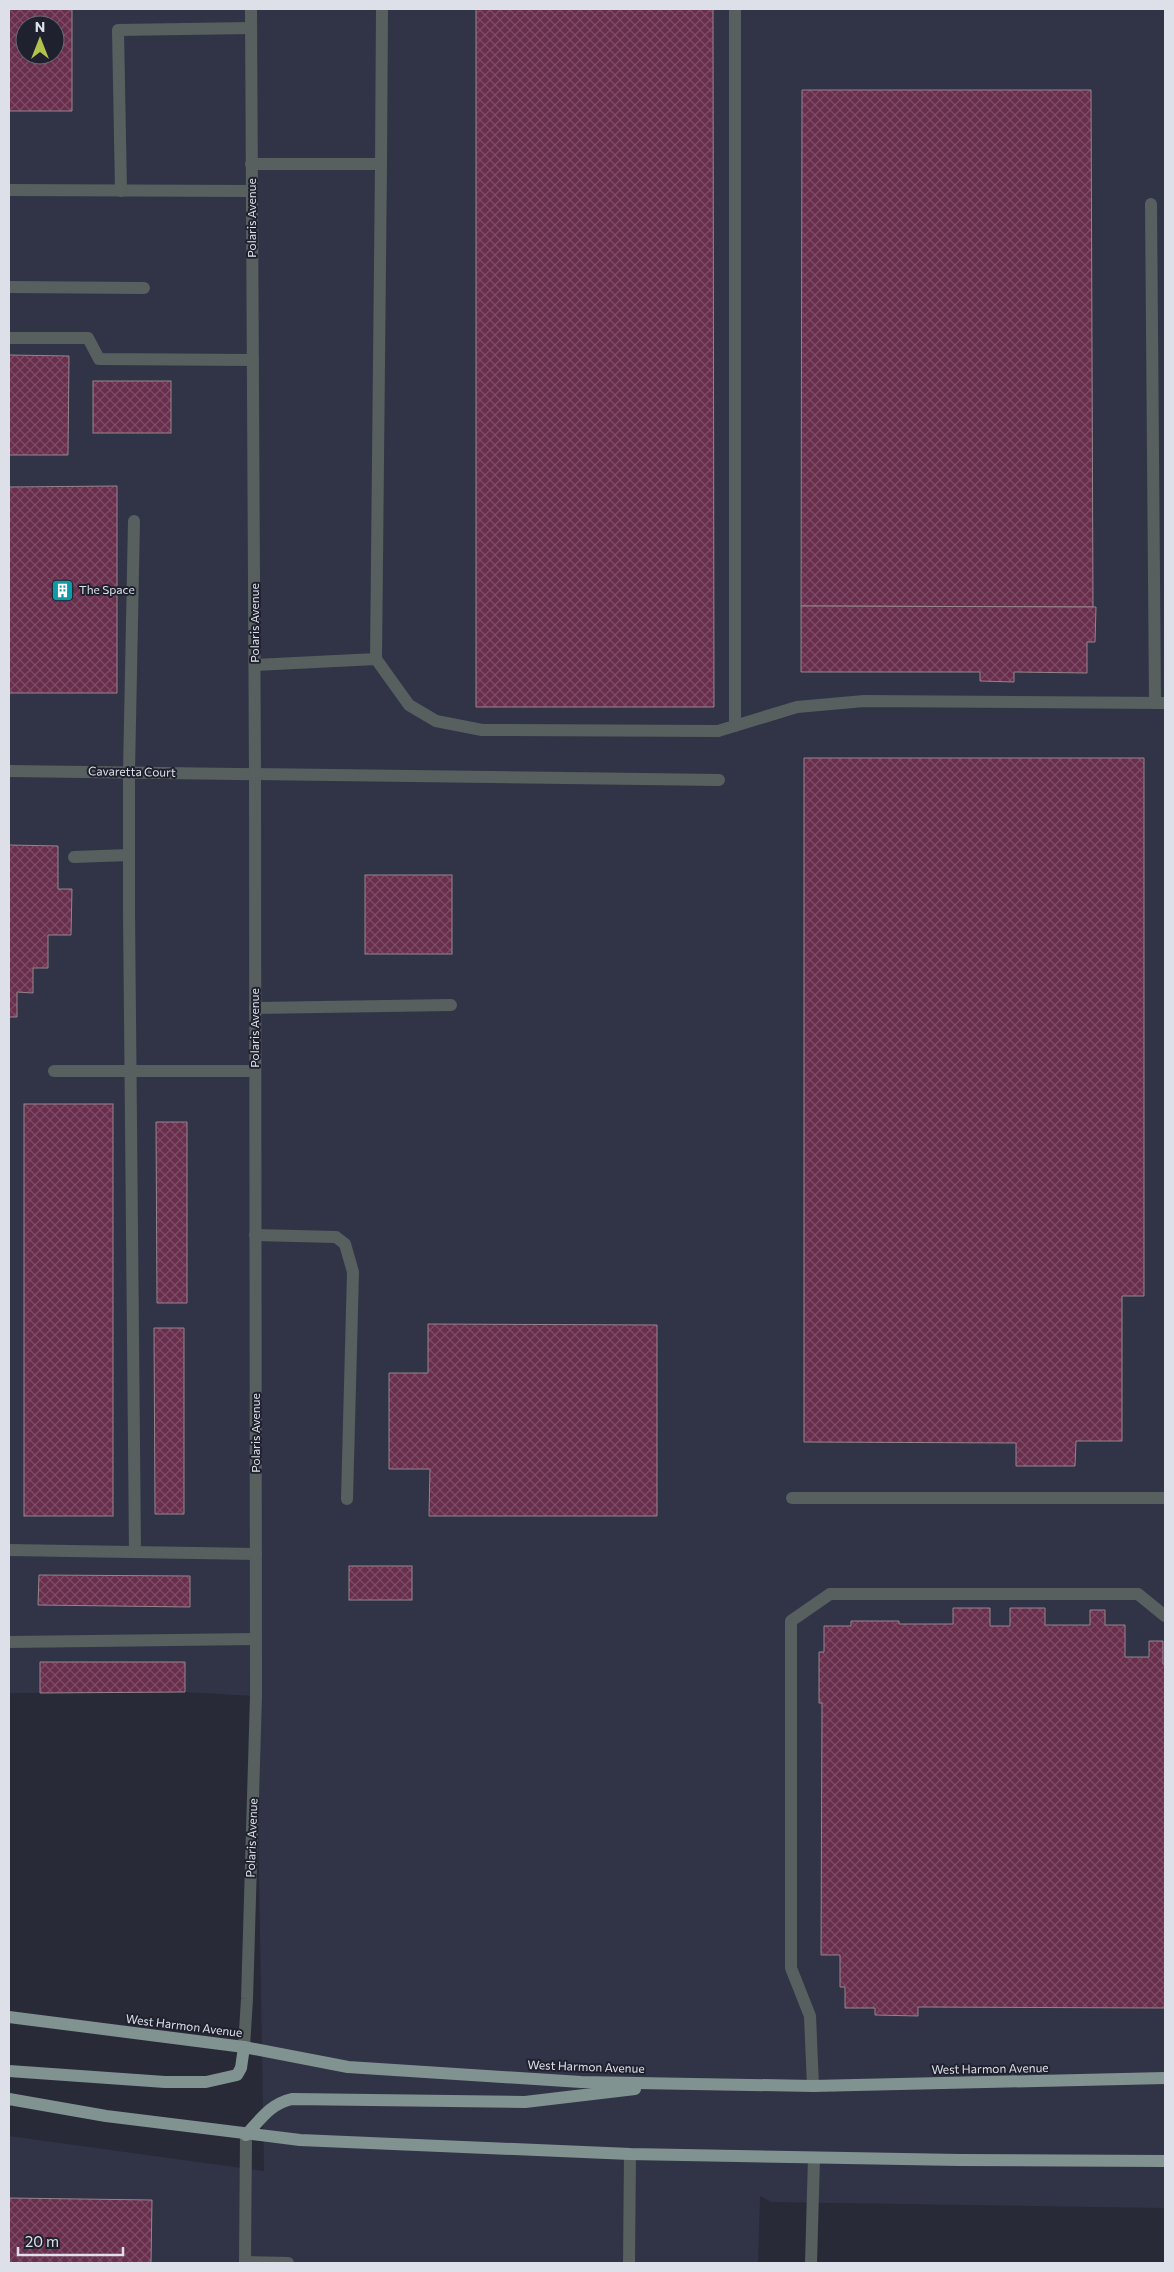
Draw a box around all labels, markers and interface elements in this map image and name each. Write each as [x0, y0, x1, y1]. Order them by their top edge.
north arrow [15, 15, 65, 65]
text: N [35, 18, 45, 35]
street label: Polaris Avenue [244, 178, 258, 258]
building icon: The Space [51, 578, 75, 602]
place label: The Space [79, 582, 135, 596]
street label: Polaris Avenue [247, 583, 261, 663]
street label: Cavaretta Court [88, 763, 176, 779]
street label: Polaris Avenue [247, 988, 261, 1068]
street label: Polaris Avenue [248, 1393, 262, 1473]
street label: Polaris Avenue [243, 1798, 259, 1878]
street label: West Harmon Avenue [125, 2011, 243, 2039]
street label: West Harmon Avenue [527, 2057, 645, 2075]
street label: West Harmon Avenue [931, 2060, 1049, 2076]
scale bar [18, 2224, 122, 2256]
text: 20 m [25, 2232, 59, 2250]

